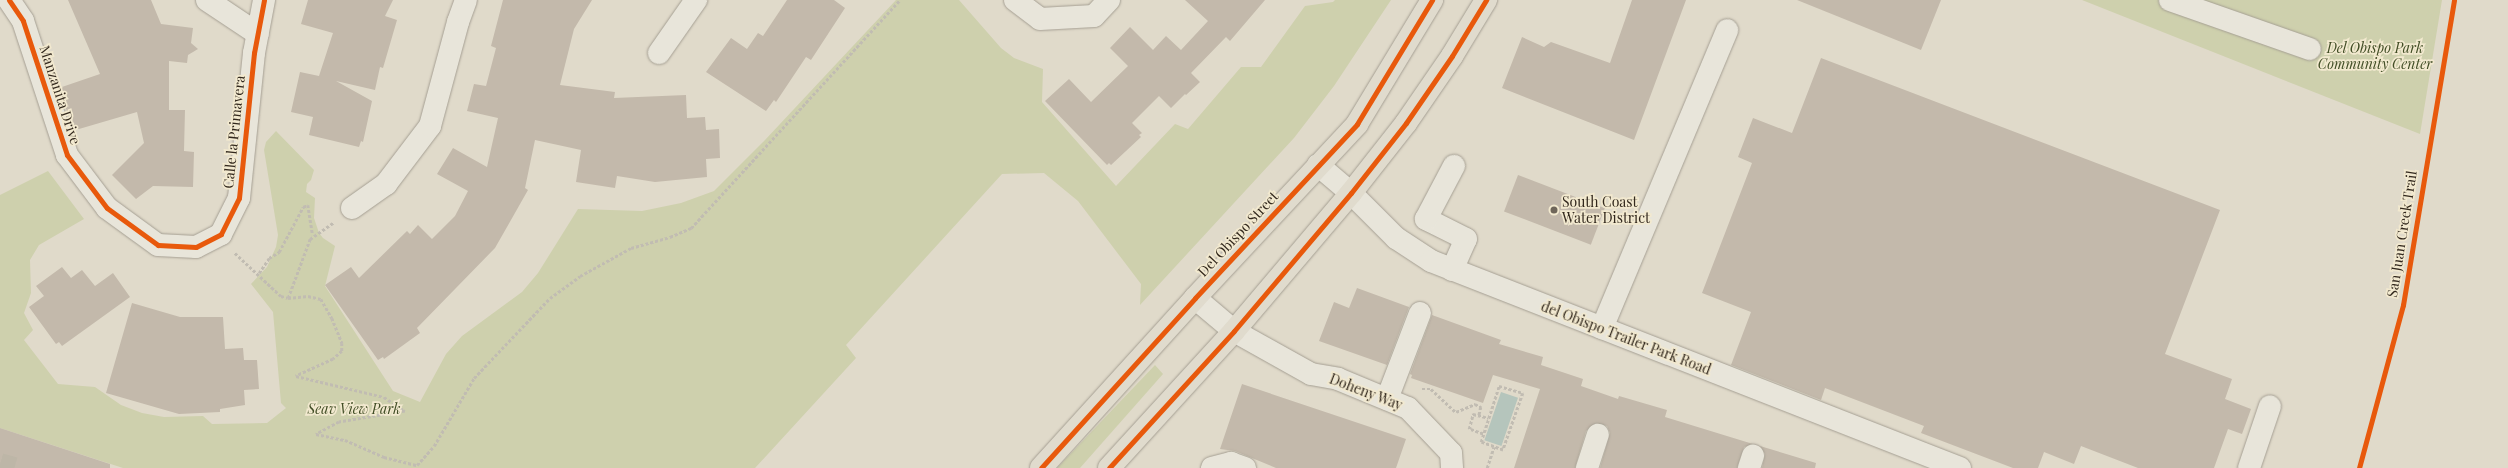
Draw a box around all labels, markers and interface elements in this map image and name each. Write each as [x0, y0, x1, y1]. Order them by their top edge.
park label: Del Obispo Park Community Center [2318, 40, 2432, 72]
street label: Manzanita Drive [36, 43, 84, 147]
street label: Calle la Primavera [220, 74, 248, 190]
street label: San Juan Creek Trail [2384, 169, 2420, 299]
street label: Del Obispo Street [1194, 188, 1282, 280]
place label: South Coast Water District [1562, 194, 1650, 226]
marker: South Coast Water District [1549, 205, 1559, 215]
street label: del Obispo Trailer Park Road [1538, 298, 1714, 378]
street label: Doheny Way [1327, 370, 1405, 414]
park label: Seav View Park [308, 401, 400, 417]

